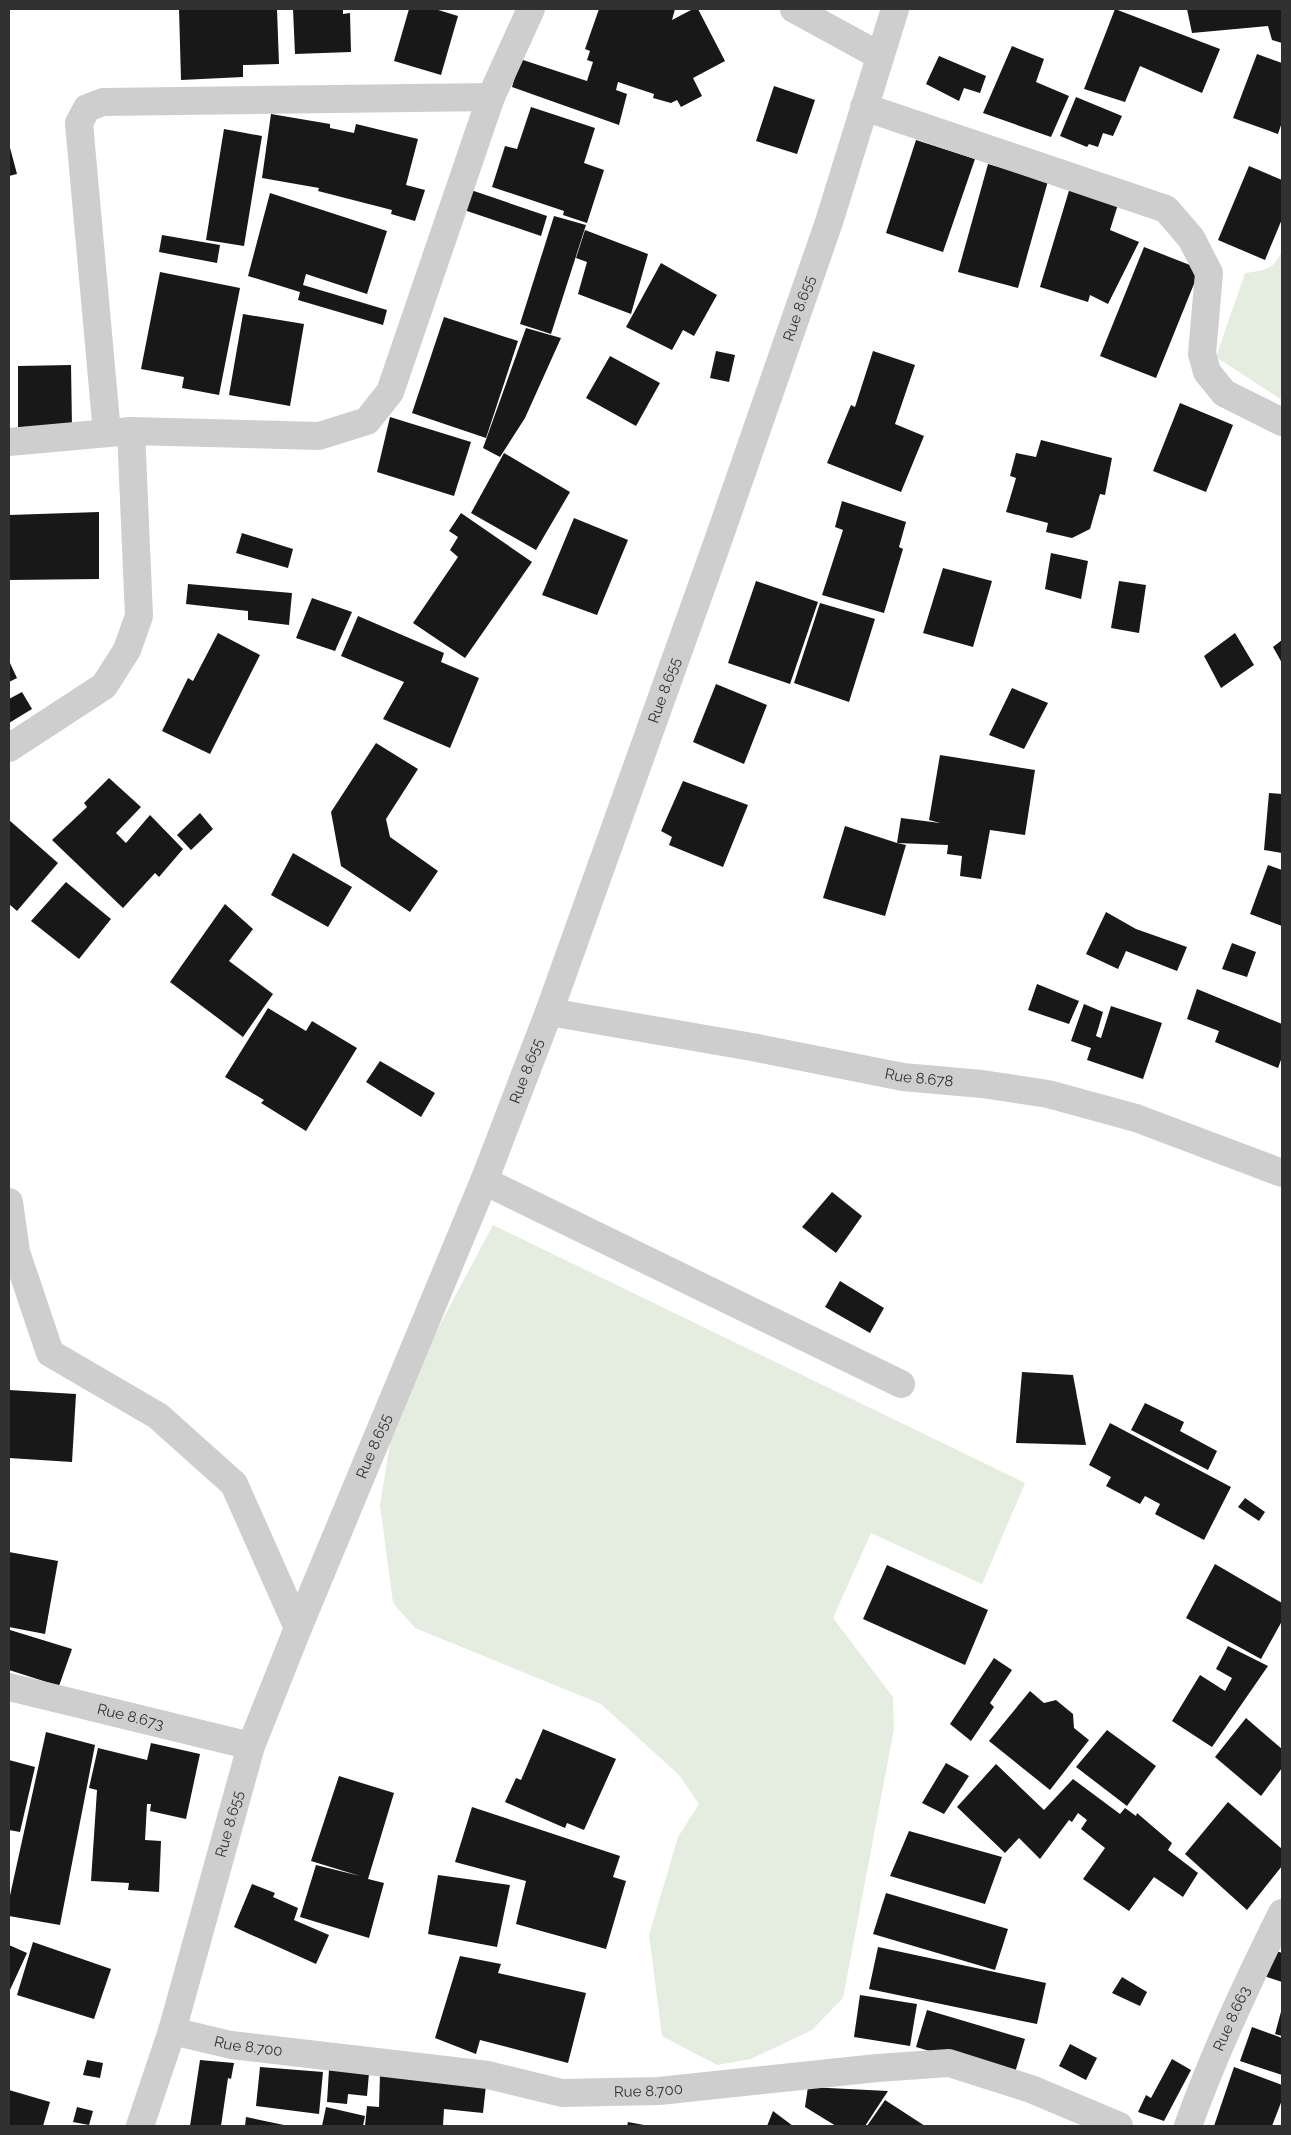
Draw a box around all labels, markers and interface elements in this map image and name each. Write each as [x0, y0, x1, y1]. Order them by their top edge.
street label: Rue 8.655 [779, 273, 819, 344]
street label: Rue 8.655 [644, 655, 684, 726]
street label: Rue 8.655 [506, 1036, 547, 1106]
street label: Rue 8.678 [883, 1065, 954, 1090]
street label: Rue 8.655 [352, 1411, 395, 1481]
street label: Rue 8.673 [95, 1700, 166, 1733]
street label: Rue 8.655 [212, 1789, 247, 1859]
street label: Rue 8.663 [1209, 1983, 1254, 2054]
street label: Rue 8.700 [212, 2032, 284, 2060]
street label: Rue 8.700 [614, 2080, 684, 2101]

